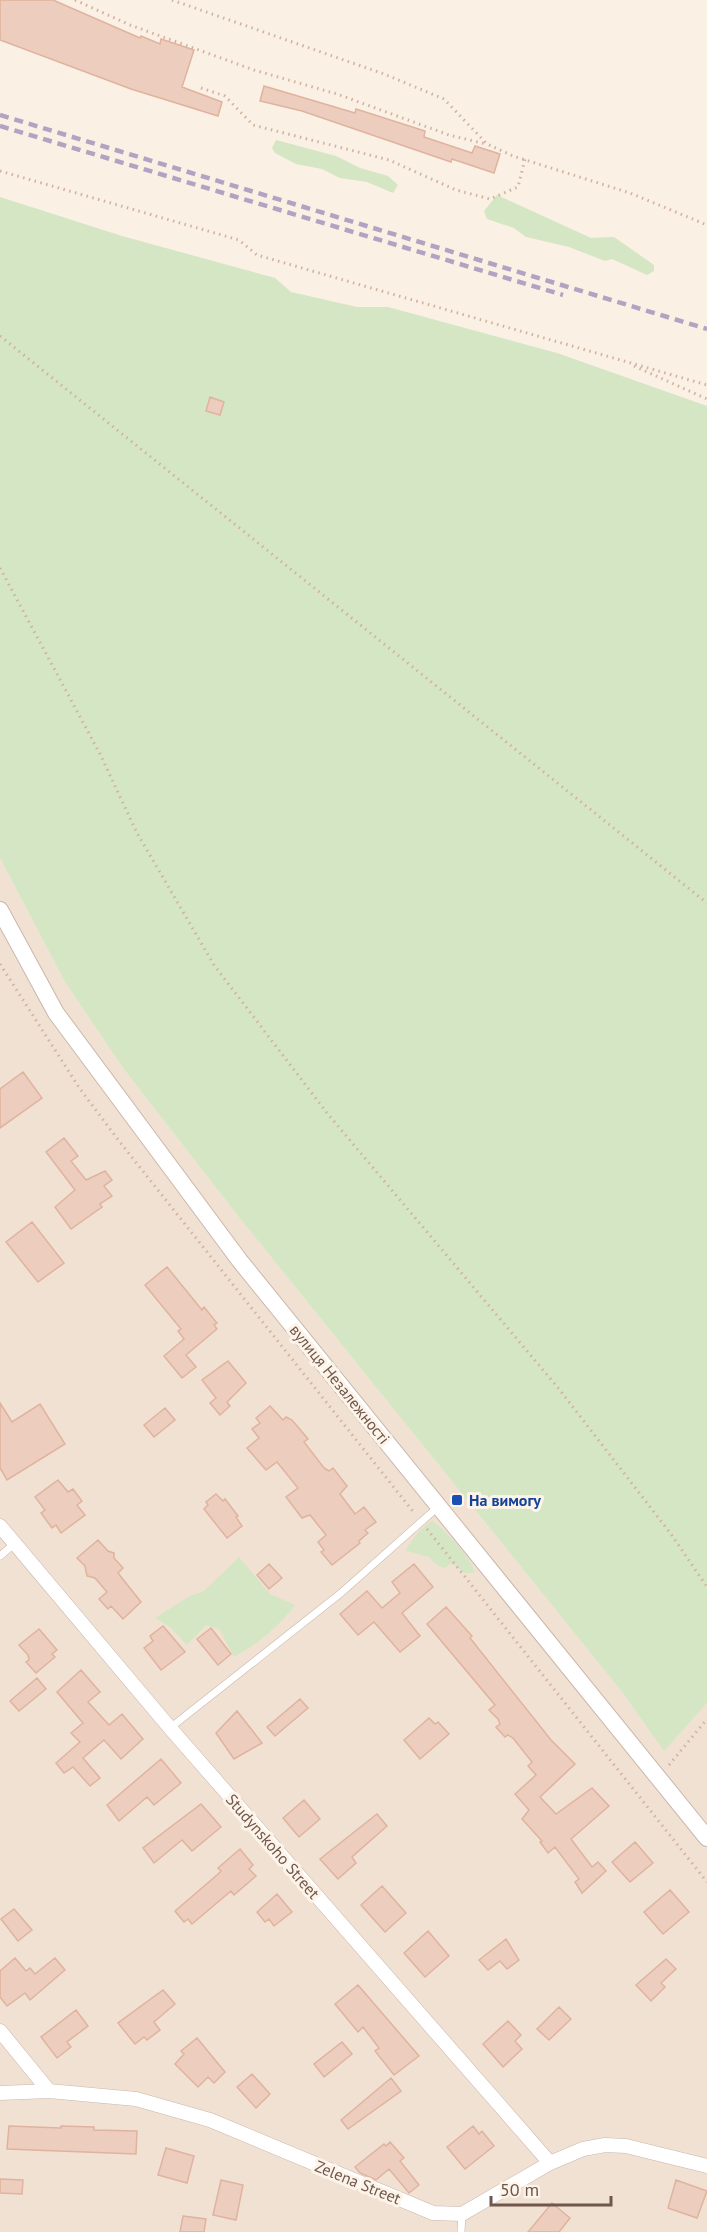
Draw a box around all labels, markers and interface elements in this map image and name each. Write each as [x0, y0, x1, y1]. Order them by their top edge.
street label: вулиця Незалежності [286, 1320, 394, 1448]
place label: На вимогу [469, 1490, 541, 1510]
marker: На вимогу [450, 1493, 464, 1507]
street label: Studynskoho Street [222, 1789, 324, 1903]
street label: Zelena Street [312, 2156, 404, 2208]
scale bar [491, 2169, 611, 2207]
text: 50 m [500, 2178, 539, 2201]

